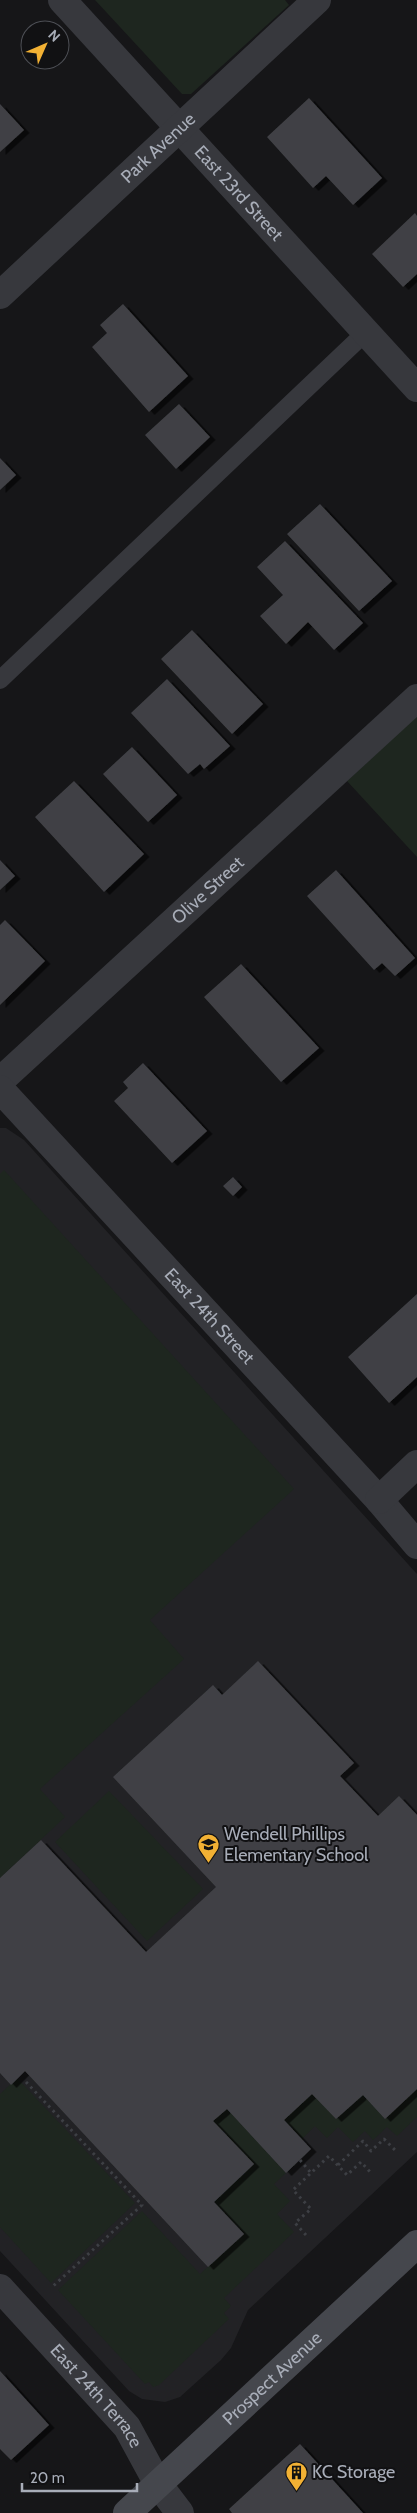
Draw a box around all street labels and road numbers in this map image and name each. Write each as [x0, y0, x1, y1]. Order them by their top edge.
street label: Park Avenue [116, 108, 200, 188]
street label: East 23rd Street [190, 141, 288, 245]
street label: Olive Street [167, 852, 248, 929]
street label: East 24th Street [160, 1264, 259, 1369]
street label: Prospect Avenue [218, 2327, 326, 2430]
street label: East 24th Terrace [46, 2339, 147, 2452]

